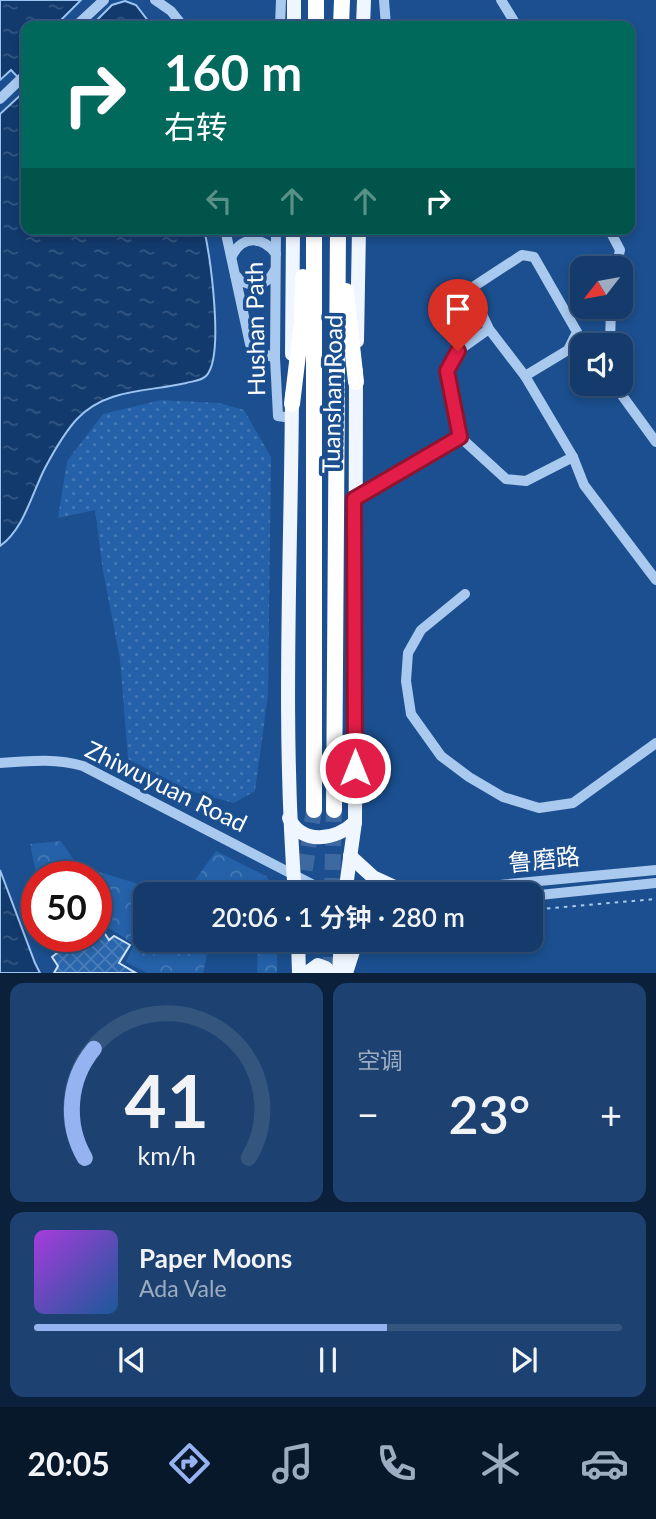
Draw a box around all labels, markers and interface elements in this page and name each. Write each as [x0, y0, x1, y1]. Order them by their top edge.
text: 160 m [164, 43, 302, 101]
icon: right [49, 49, 140, 140]
text: 右转 [164, 107, 228, 146]
icon: left [200, 182, 238, 220]
icon: ahead [273, 182, 311, 220]
icon: ahead [346, 182, 384, 220]
icon: right [419, 182, 457, 220]
north arrow [570, 256, 634, 318]
map controls [570, 256, 633, 396]
street label: Hushan Path [239, 262, 270, 397]
pin [428, 279, 488, 351]
icon: arrive [439, 290, 477, 328]
street label: Tuanshan Road [316, 314, 347, 474]
button: sound [570, 333, 633, 396]
position arrow [318, 731, 392, 805]
street label: Zhiwuyuan Road [81, 734, 252, 837]
street label: 鲁磨路 [507, 840, 581, 877]
speed limit sign: 50 [21, 861, 112, 952]
text: 20:06 · 1 分钟 · 280 m [211, 901, 465, 933]
text: 空调 [357, 1046, 403, 1074]
text: 41 [124, 1057, 209, 1145]
text: 23° [449, 1083, 530, 1145]
text: − [357, 1091, 379, 1137]
text: + [600, 1091, 622, 1137]
text: km/h [137, 1140, 196, 1170]
text: Paper Moons [139, 1242, 292, 1274]
text: Ada Vale [139, 1274, 227, 1302]
icon: previous [113, 1341, 151, 1379]
icon: pause [309, 1341, 347, 1379]
icon: next [505, 1341, 543, 1379]
icon: directions [165, 1439, 214, 1488]
icon: music [268, 1439, 317, 1488]
icon: phone [372, 1439, 421, 1488]
icon: climate [476, 1439, 525, 1488]
icon: car [580, 1439, 629, 1488]
text: 20:05 [27, 1444, 110, 1483]

